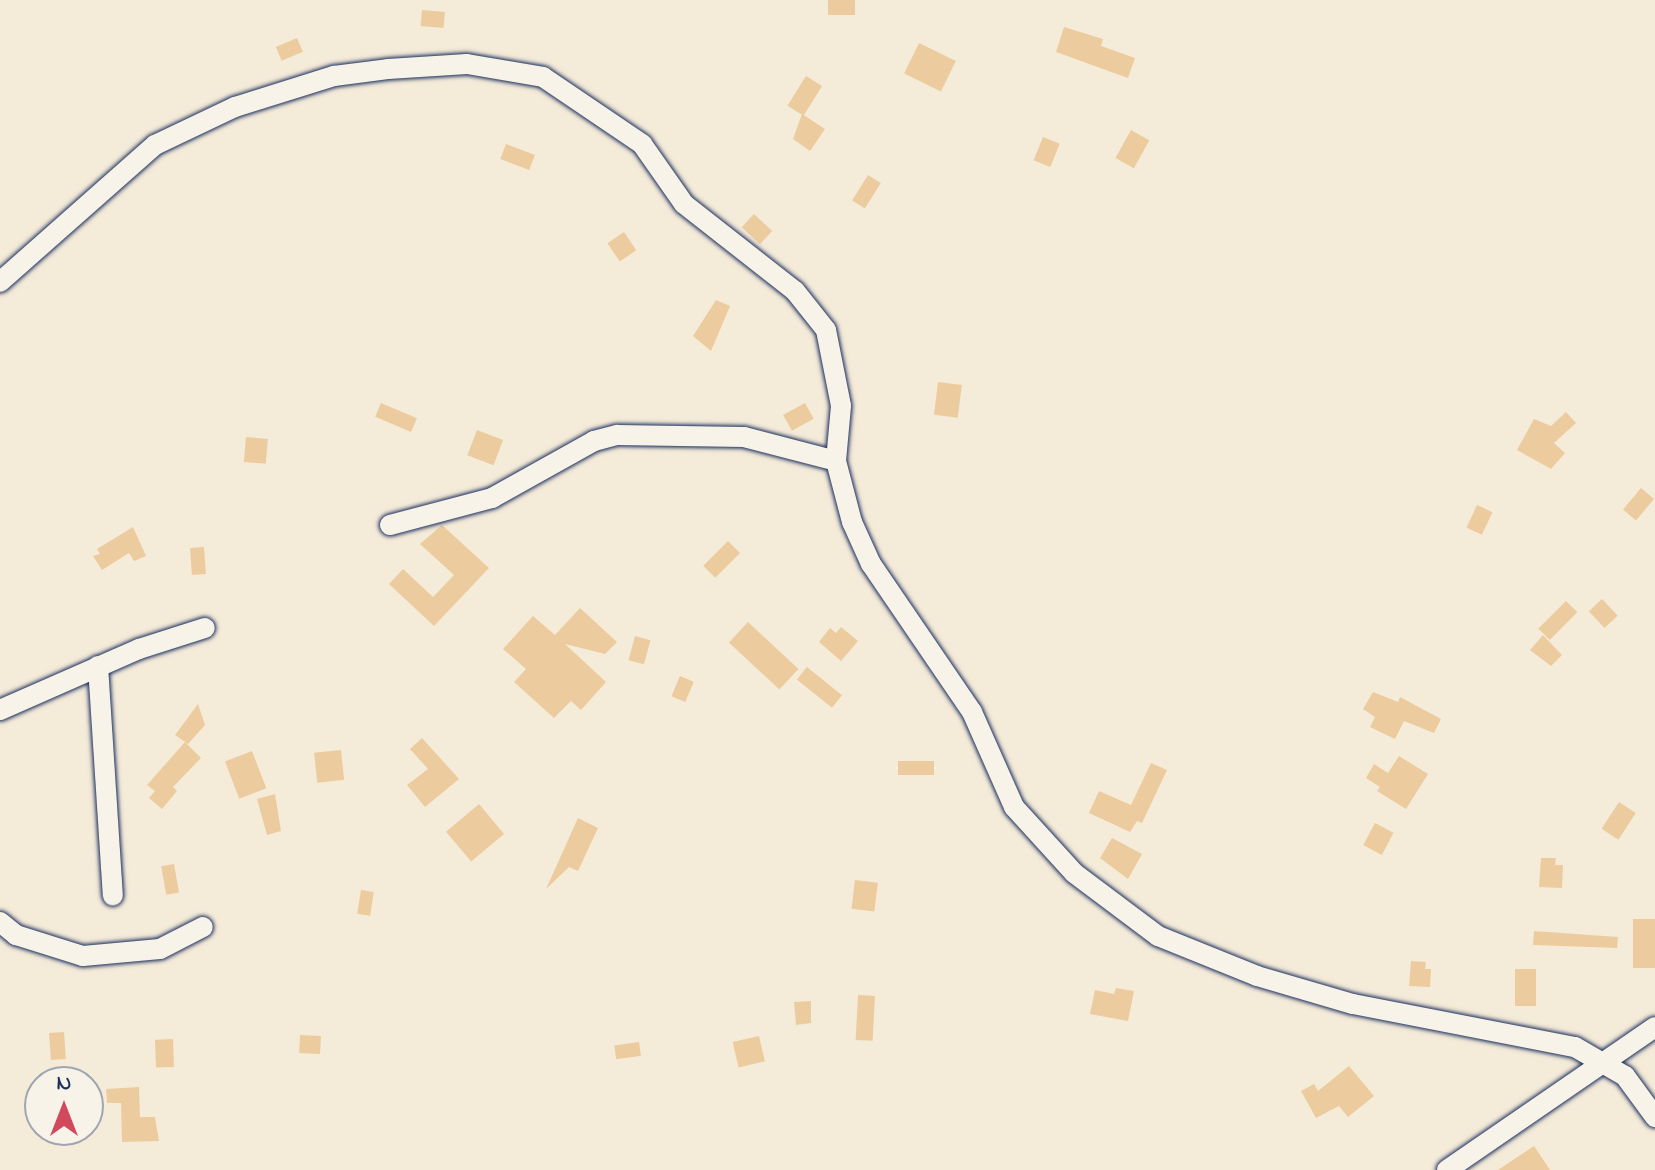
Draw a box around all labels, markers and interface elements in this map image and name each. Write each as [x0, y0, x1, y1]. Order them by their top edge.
north arrow [24, 1066, 104, 1146]
text: N [57, 1068, 71, 1100]

